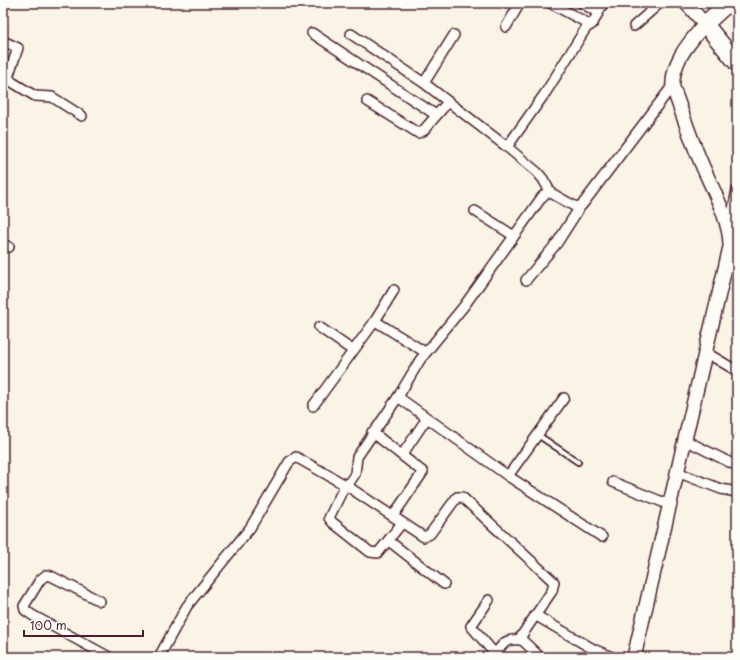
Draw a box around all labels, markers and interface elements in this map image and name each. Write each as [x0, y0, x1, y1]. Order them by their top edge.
scale bar [24, 612, 143, 638]
text: 100 m [30, 616, 67, 634]

